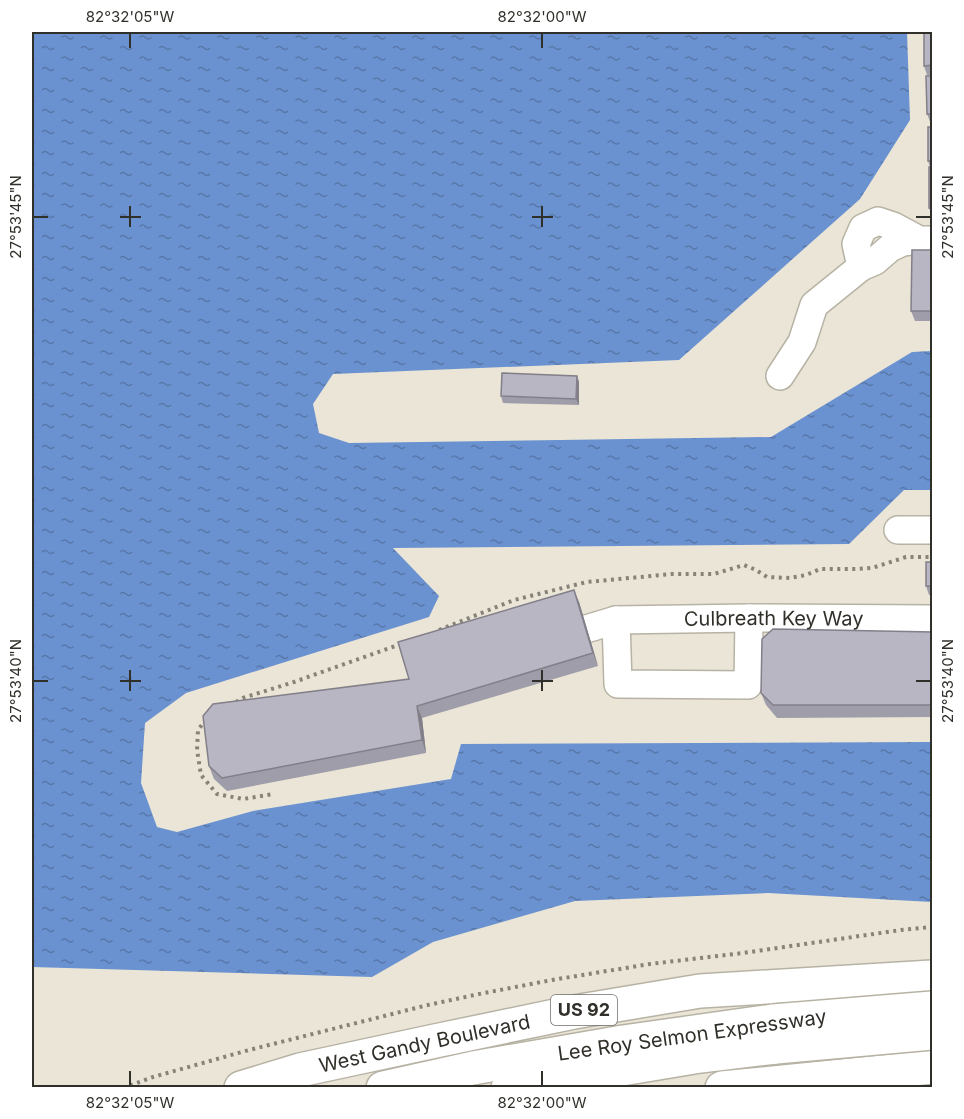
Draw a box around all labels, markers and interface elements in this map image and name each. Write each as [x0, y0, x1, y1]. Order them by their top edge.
text: 82°32'05"W [86, 7, 174, 26]
text: 82°32'00"W [498, 7, 587, 26]
text: 27°53'45"N [6, 175, 25, 259]
text: 27°53'45"N [938, 175, 957, 259]
street label: Culbreath Key Way [684, 606, 863, 631]
text: 27°53'40"N [6, 639, 25, 723]
text: 27°53'40"N [938, 639, 957, 723]
road number: US 92 [551, 995, 617, 1025]
street label: Lee Roy Selmon Expressway [556, 1004, 828, 1066]
street label: West Gandy Boulevard [317, 1009, 532, 1078]
text: 82°32'05"W [86, 1093, 174, 1112]
text: 82°32'00"W [498, 1093, 587, 1112]

